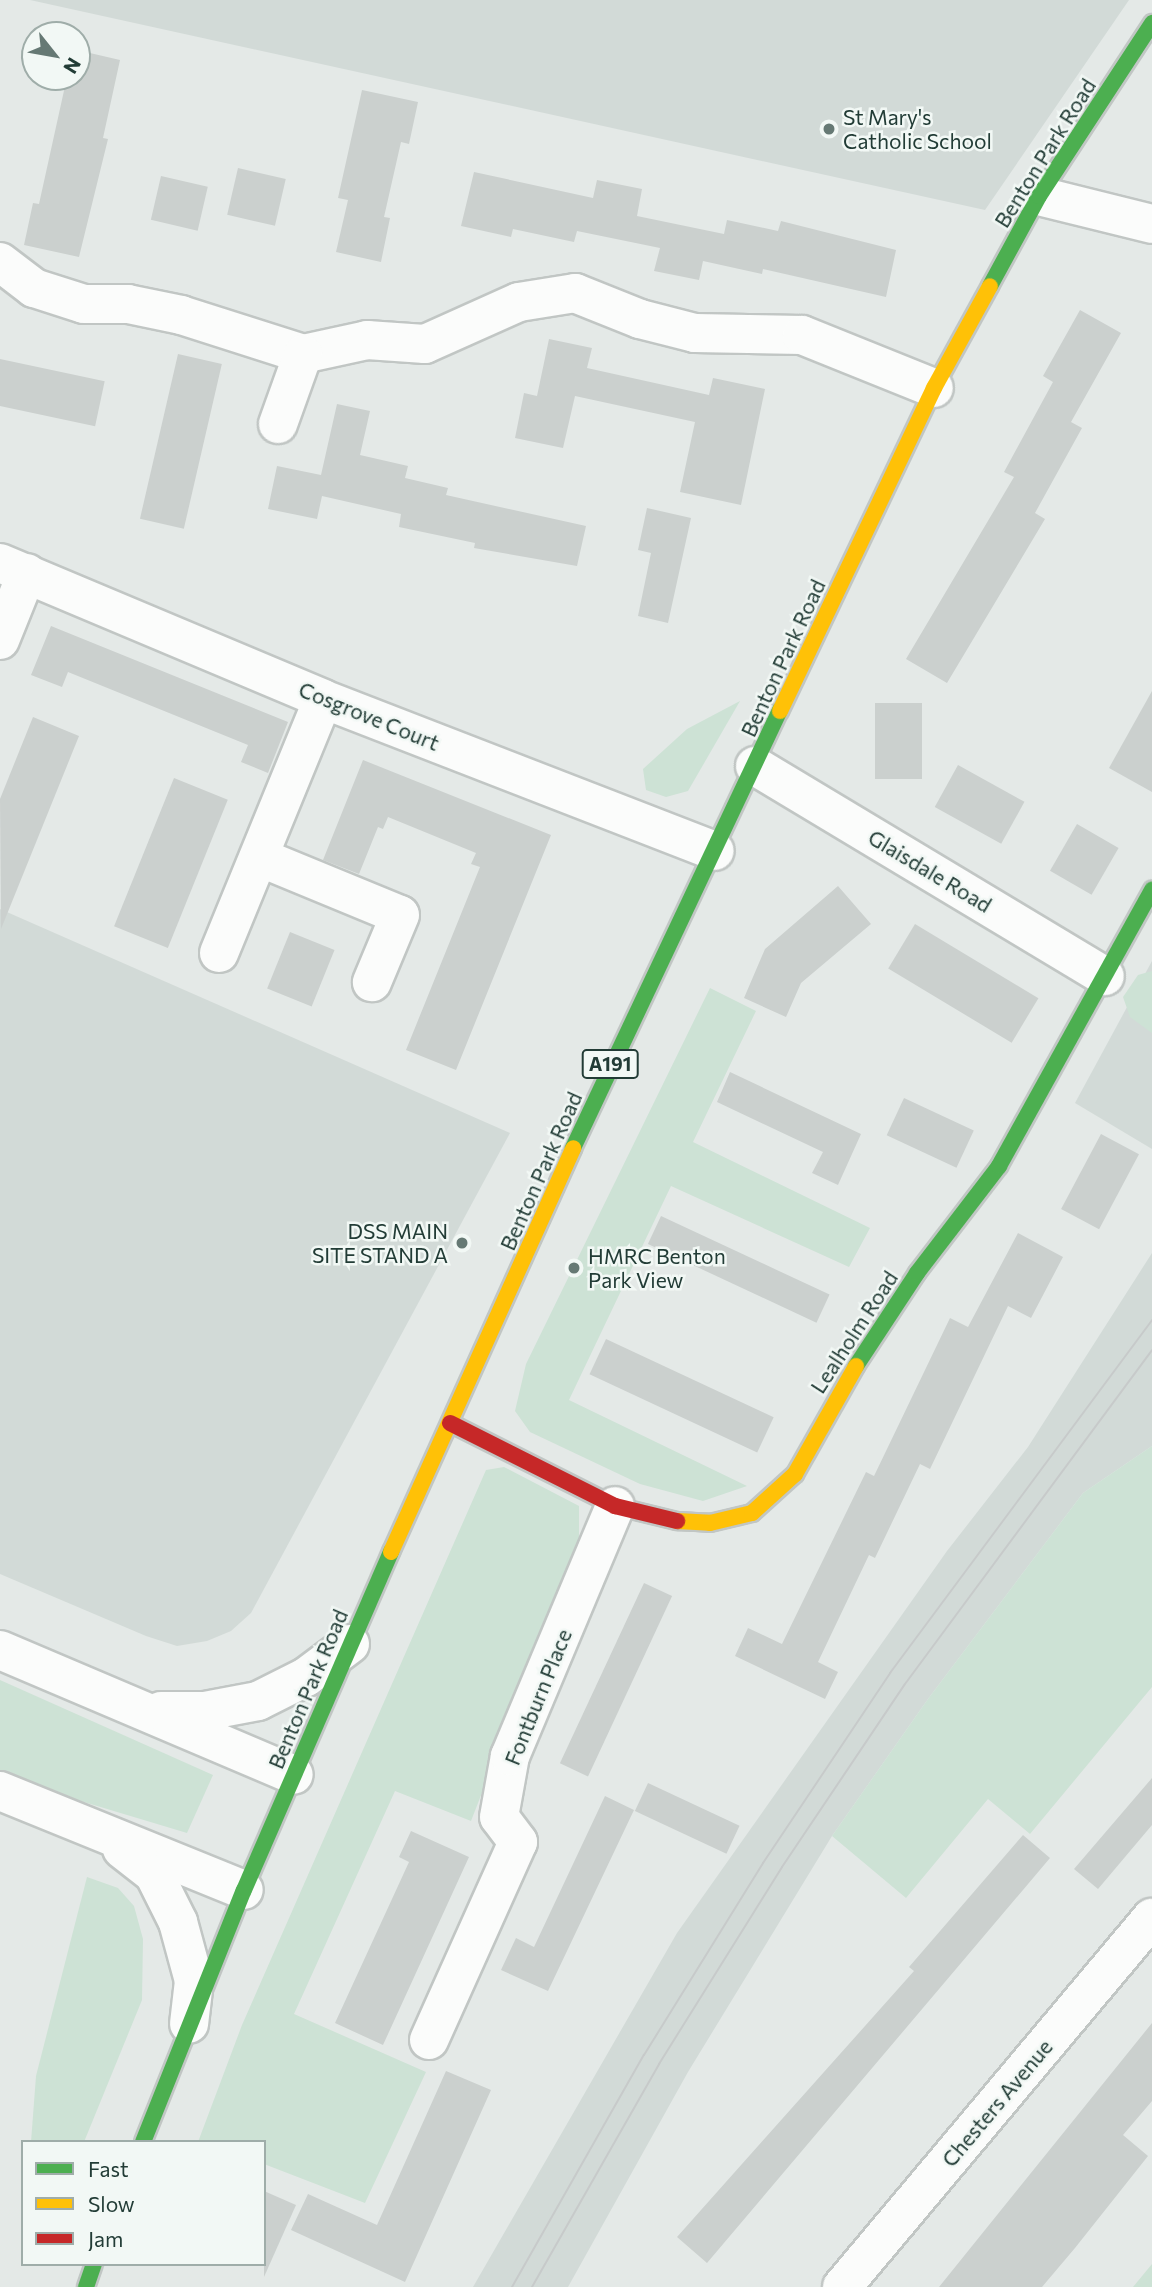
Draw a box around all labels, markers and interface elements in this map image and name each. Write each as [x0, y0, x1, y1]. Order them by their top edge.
north arrow [21, 21, 91, 91]
text: N [59, 54, 86, 78]
street label: Benton Park Road [989, 74, 1101, 232]
place label: St Mary's Catholic School [843, 104, 992, 154]
marker: St Mary's Catholic School [821, 121, 837, 137]
street label: Benton Park Road [736, 575, 830, 741]
street label: Cosgrove Court [295, 676, 443, 756]
street label: Glaisdale Road [864, 824, 996, 918]
road number: A191 [580, 1048, 640, 1080]
street label: Benton Park Road [495, 1088, 587, 1254]
place label: DSS MAIN SITE STAND A [312, 1218, 448, 1268]
marker: DSS MAIN SITE STAND A [454, 1235, 470, 1251]
place label: HMRC Benton Park View [588, 1243, 726, 1293]
marker: HMRC Benton Park View [566, 1260, 582, 1276]
street label: Lealholm Road [805, 1266, 903, 1398]
street label: Benton Park Road [263, 1606, 353, 1772]
street label: Fontburn Place [499, 1625, 577, 1769]
street label: Chesters Avenue [937, 2034, 1057, 2172]
legend [21, 2140, 266, 2266]
text: Fast [88, 2156, 129, 2181]
text: Slow [88, 2191, 135, 2216]
text: Jam [88, 2226, 123, 2251]

